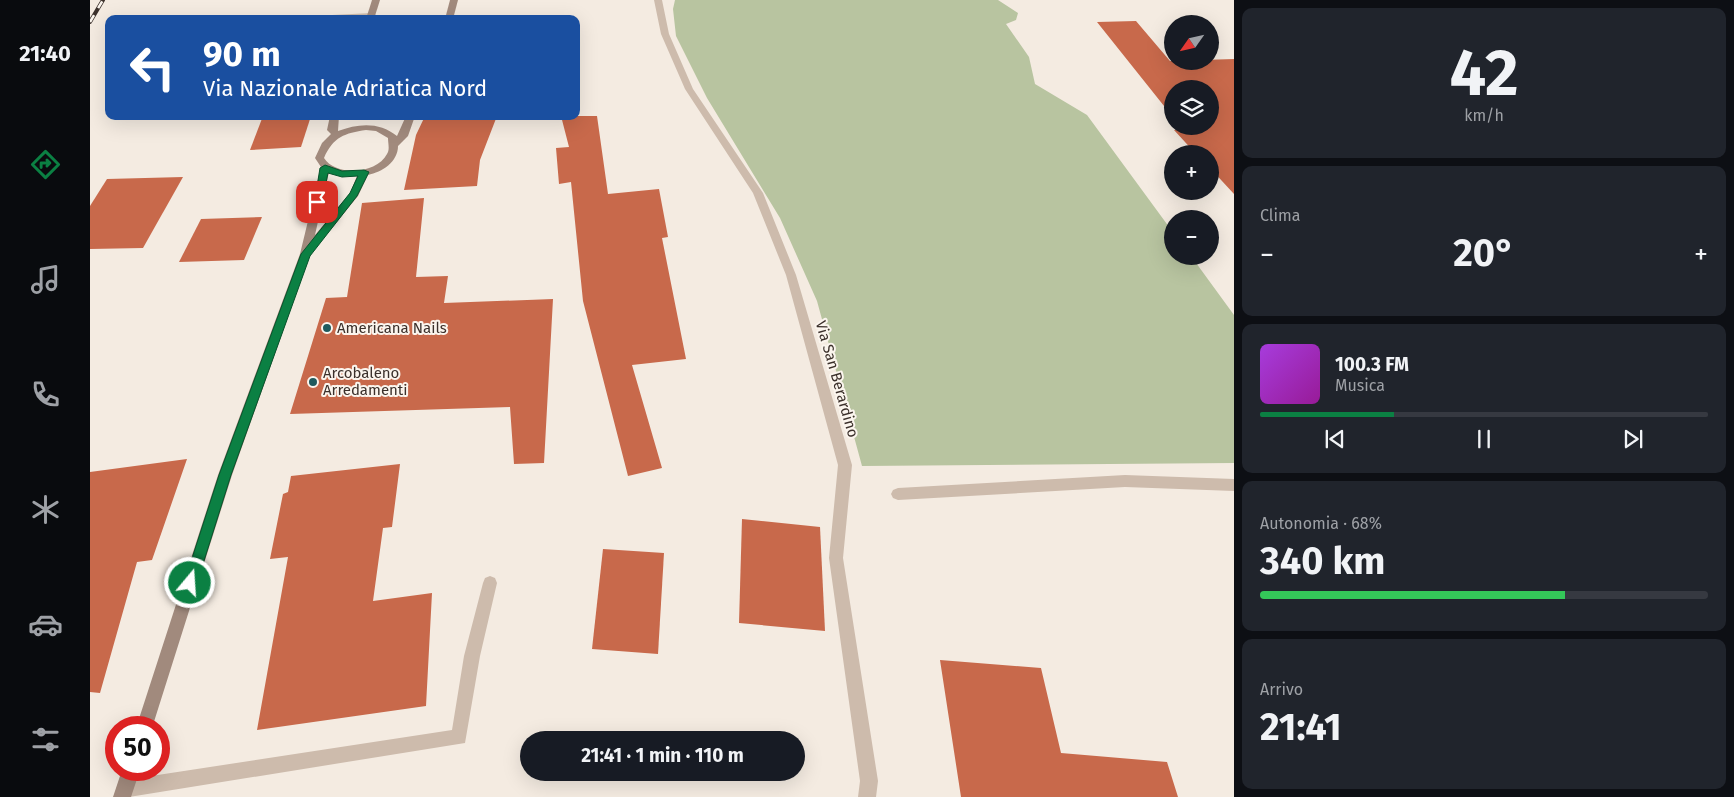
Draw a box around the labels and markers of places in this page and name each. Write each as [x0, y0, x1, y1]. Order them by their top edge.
pin [296, 181, 338, 223]
place label: Americana Nails [337, 319, 447, 337]
marker: Americana Nails [321, 322, 333, 334]
place label: Arcobaleno Arredamenti [323, 364, 408, 399]
marker: Arcobaleno Arredamenti [307, 376, 319, 388]

